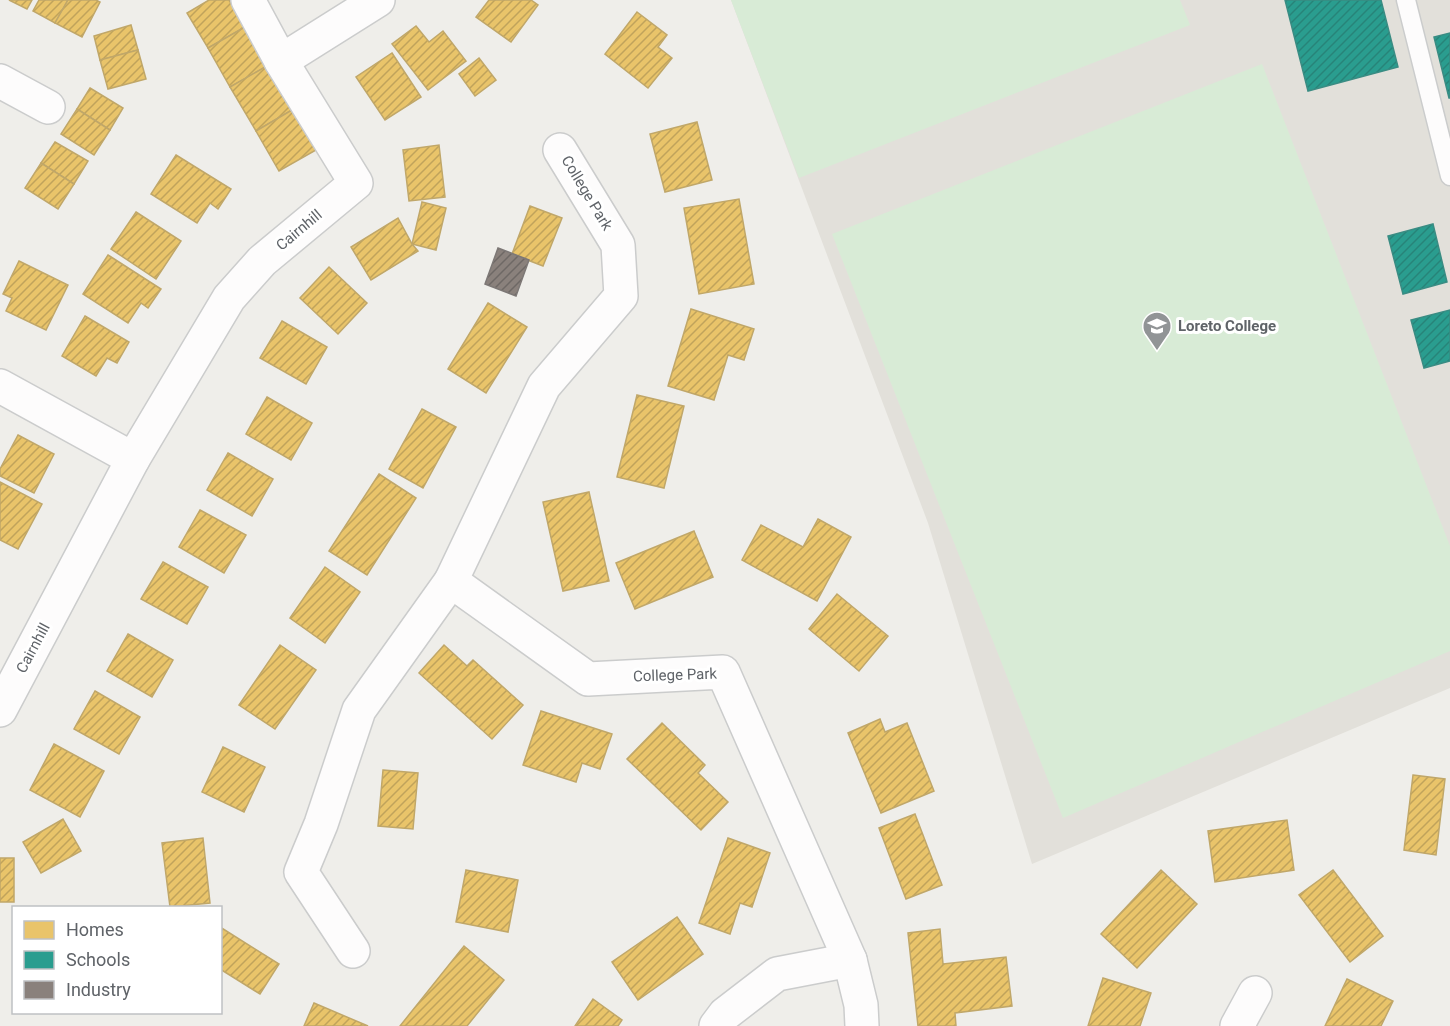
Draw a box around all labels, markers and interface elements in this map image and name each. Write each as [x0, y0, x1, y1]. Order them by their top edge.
street label: College Park [558, 152, 617, 234]
street label: Cairnhill [272, 206, 326, 254]
school or university icon: Loreto College [1141, 310, 1173, 352]
place label: Loreto College [1178, 317, 1276, 335]
street label: Cairnhill [12, 620, 54, 676]
street label: College Park [633, 665, 718, 685]
legend [12, 906, 222, 1014]
text: Homes [66, 919, 124, 940]
text: Schools [66, 949, 130, 970]
text: Industry [66, 979, 131, 1000]

